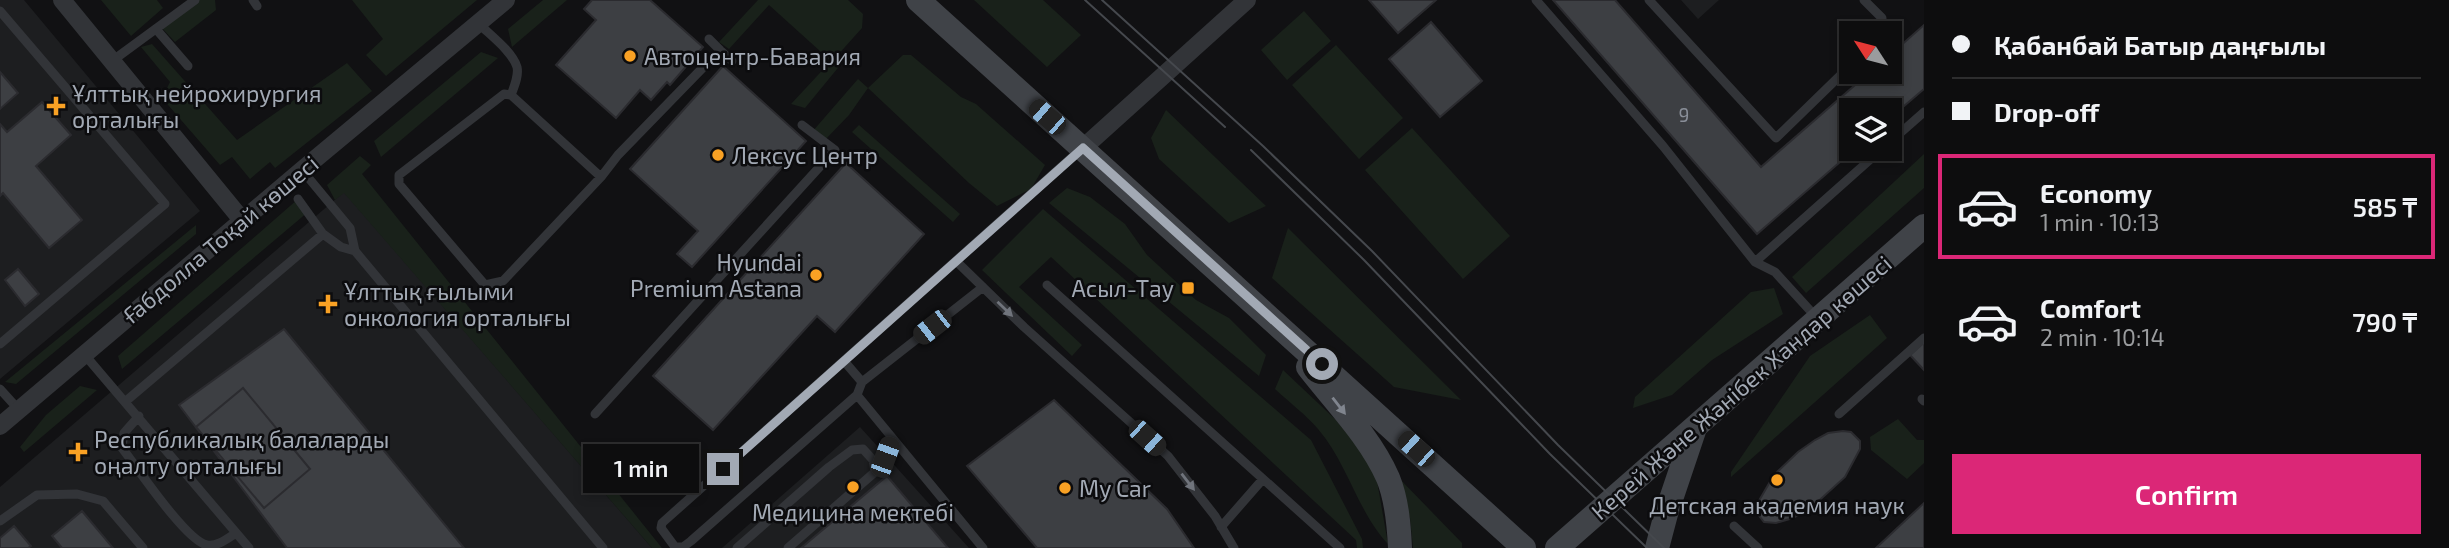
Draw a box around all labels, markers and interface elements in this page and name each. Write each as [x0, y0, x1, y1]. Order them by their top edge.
north arrow [1839, 21, 1902, 84]
map controls [1839, 21, 1902, 161]
text: Қабанбай Батыр даңғылы [1994, 29, 2326, 60]
place label: Автоцентр-Бавария [644, 42, 861, 70]
marker: Автоцентр-Бавария [622, 48, 638, 64]
place label: Ұлттық нейрохирургия орталығы [72, 79, 322, 133]
car [1025, 95, 1070, 139]
marker: Ұлттық нейрохирургия орталығы [46, 96, 66, 116]
text: Drop-off [1994, 96, 2099, 127]
button: layers [1839, 98, 1902, 161]
house number: 9 [1679, 103, 1689, 126]
place label: Лексус Центр [732, 141, 878, 170]
marker: Лексус Центр [710, 147, 726, 163]
street label: Ғабдолла Тоқай көшесі [116, 149, 324, 329]
icon: car [1956, 175, 2019, 238]
text: Economy [2040, 177, 2152, 208]
text: 585 ₸ [2353, 191, 2417, 222]
text: 1 min · 10:13 [2040, 208, 2160, 236]
place label: Hyundai Premium Astana [630, 248, 802, 302]
street label: Керей Және Жәнібек Хандар көшесі [1585, 249, 1897, 525]
marker: Hyundai Premium Astana [808, 267, 824, 283]
place label: Асыл-Тау [1072, 274, 1174, 303]
place label: Ұлттық ғылыми онкология орталығы [344, 277, 571, 331]
marker: Асыл-Тау [1180, 280, 1196, 296]
icon: car [1956, 290, 2019, 353]
text: Comfort [2040, 292, 2141, 323]
marker: Ұлттық ғылыми онкология орталығы [318, 294, 338, 314]
one-way arrow [997, 300, 1014, 317]
car [909, 306, 956, 348]
text: 790 ₸ [2352, 306, 2417, 337]
text: 2 min · 10:14 [2040, 323, 2165, 351]
route start [1306, 348, 1338, 380]
one-way arrow [1331, 397, 1345, 415]
car [1125, 416, 1170, 460]
place label: Республикалық балаларды оңалту орталығы [94, 425, 389, 480]
car [1394, 427, 1439, 471]
car [868, 434, 903, 480]
marker: Республикалық балаларды оңалту орталығы [68, 442, 88, 462]
callout: 1 min [583, 444, 698, 494]
route end [707, 453, 739, 485]
text: 1 min [614, 454, 668, 482]
button: Confirm [1952, 454, 2421, 534]
one-way arrow [1180, 472, 1195, 490]
marker: Детская академия наук [1769, 472, 1785, 488]
place label: My Car [1079, 474, 1151, 502]
marker: Медицина мектебі [845, 479, 861, 495]
marker: My Car [1057, 480, 1073, 496]
place label: Детская академия наук [1649, 491, 1905, 520]
place label: Медицина мектебі [752, 498, 954, 526]

